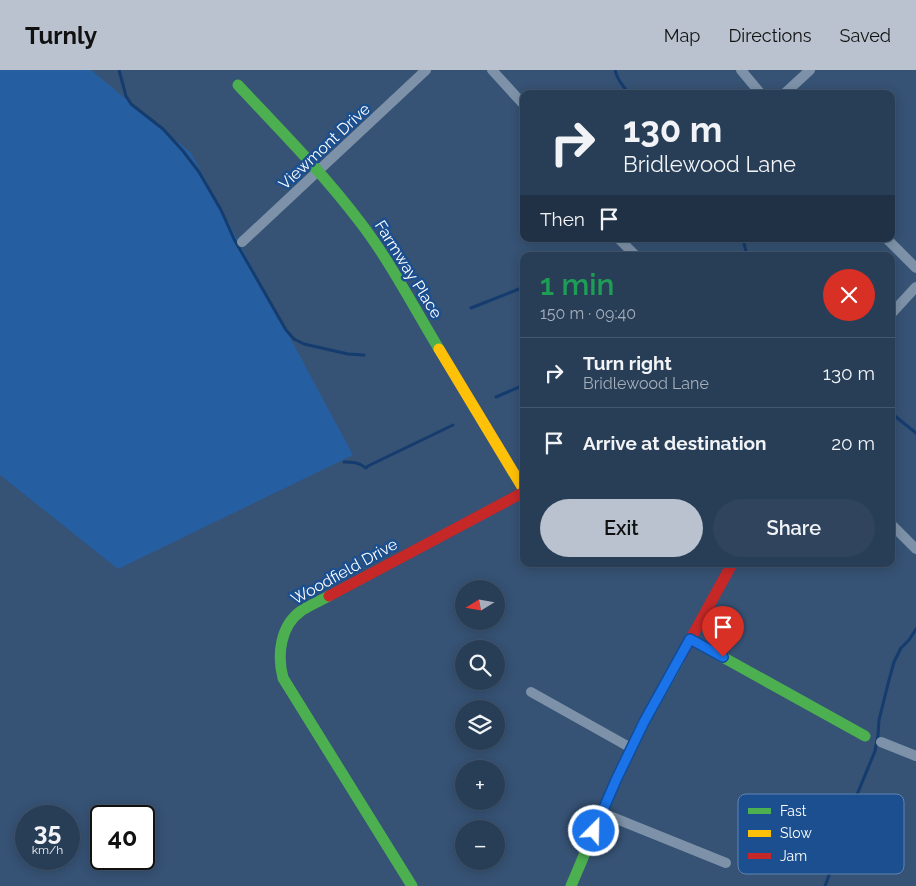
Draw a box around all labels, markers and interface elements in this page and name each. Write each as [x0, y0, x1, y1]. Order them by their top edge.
text: Turnly [25, 21, 97, 50]
text: Map [664, 25, 700, 46]
text: Directions [728, 25, 812, 46]
text: Saved [840, 25, 891, 46]
street label: Viewmont Drive [275, 99, 374, 193]
text: 130 m [623, 109, 722, 150]
icon: right [540, 110, 605, 175]
text: Bridlewood Lane [623, 151, 796, 177]
icon: arrive [595, 205, 623, 233]
text: Then [540, 208, 585, 230]
street label: Farmway Place [371, 217, 446, 322]
text: 1 min [540, 267, 615, 302]
button: close [823, 269, 875, 321]
text: 150 m · 09:40 [540, 304, 636, 323]
text: Turn right [583, 352, 672, 374]
icon: right [540, 359, 568, 387]
text: 130 m [823, 362, 875, 384]
text: Bridlewood Lane [583, 374, 709, 393]
icon: arrive [540, 429, 568, 457]
text: Arrive at destination [583, 432, 767, 454]
text: 20 m [831, 432, 875, 454]
button: Exit [540, 499, 703, 557]
button: Share [713, 499, 875, 557]
street label: Woodfield Drive [288, 534, 401, 609]
north arrow [455, 580, 505, 630]
map controls [455, 580, 505, 870]
pin [702, 606, 744, 657]
icon: arrive [709, 613, 737, 641]
button: search [455, 640, 505, 690]
button: layers [455, 700, 505, 750]
button: + [455, 760, 505, 810]
legend [738, 794, 904, 874]
text: Fast [780, 803, 807, 819]
position arrow [567, 804, 619, 856]
speed limit sign: 40 [90, 805, 155, 870]
text: 35 [34, 816, 61, 846]
button: − [455, 820, 505, 870]
text: Slow [780, 825, 812, 841]
text: km/h [32, 843, 63, 857]
text: Jam [780, 848, 807, 864]

